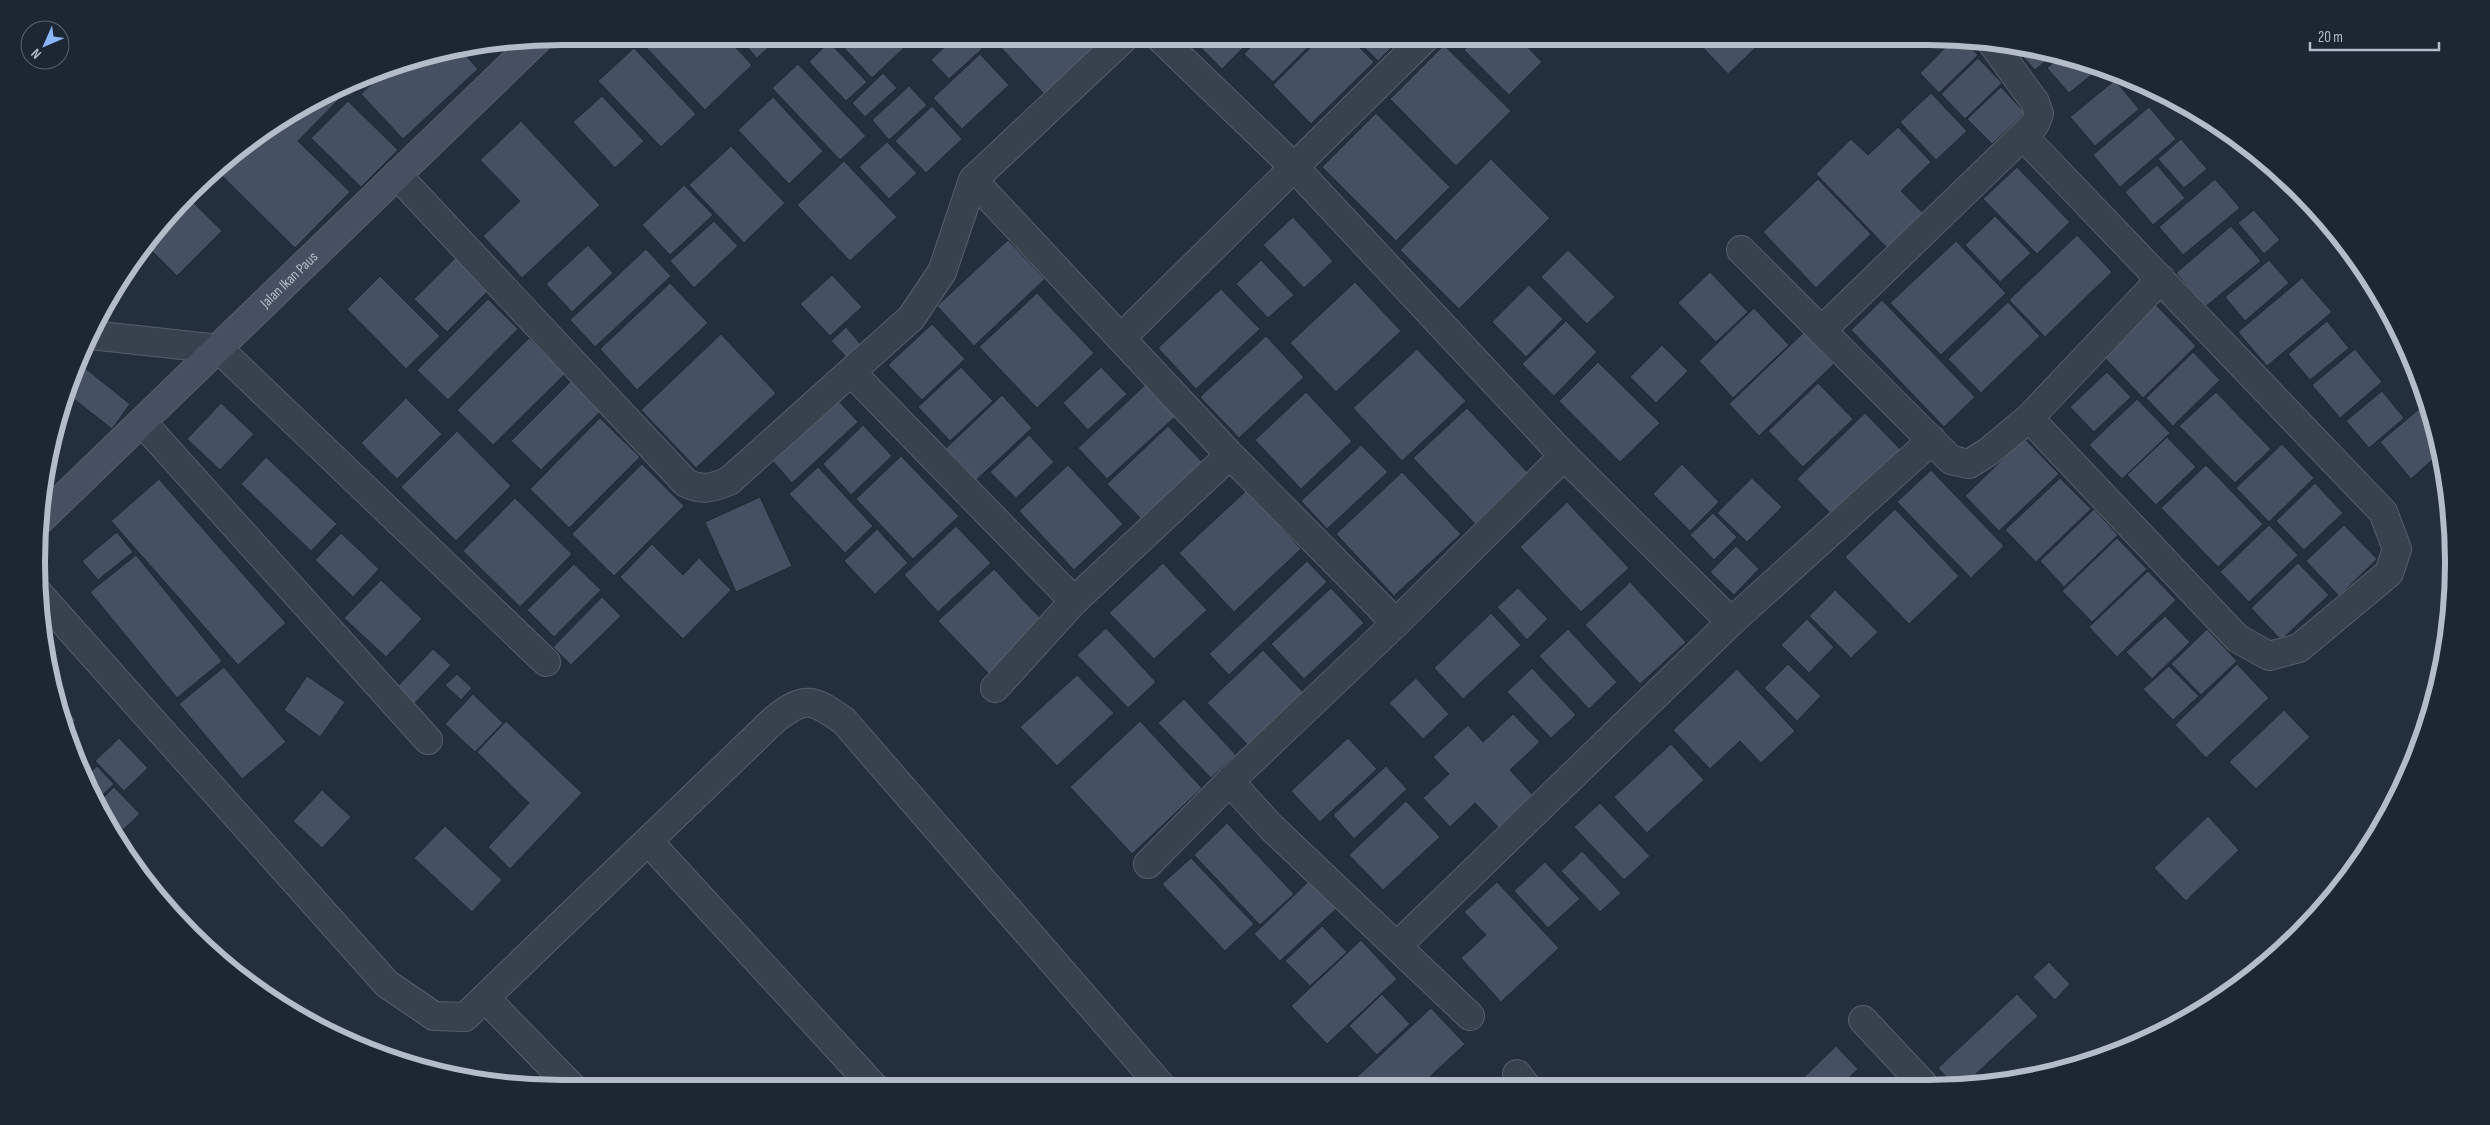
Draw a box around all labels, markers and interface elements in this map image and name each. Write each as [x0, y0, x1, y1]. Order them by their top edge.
north arrow [20, 20, 70, 70]
scale bar [2310, 20, 2439, 52]
text: 20 m [2318, 28, 2343, 47]
text: N [28, 45, 45, 62]
street label: Jalan Ikan Paus [256, 248, 322, 313]

